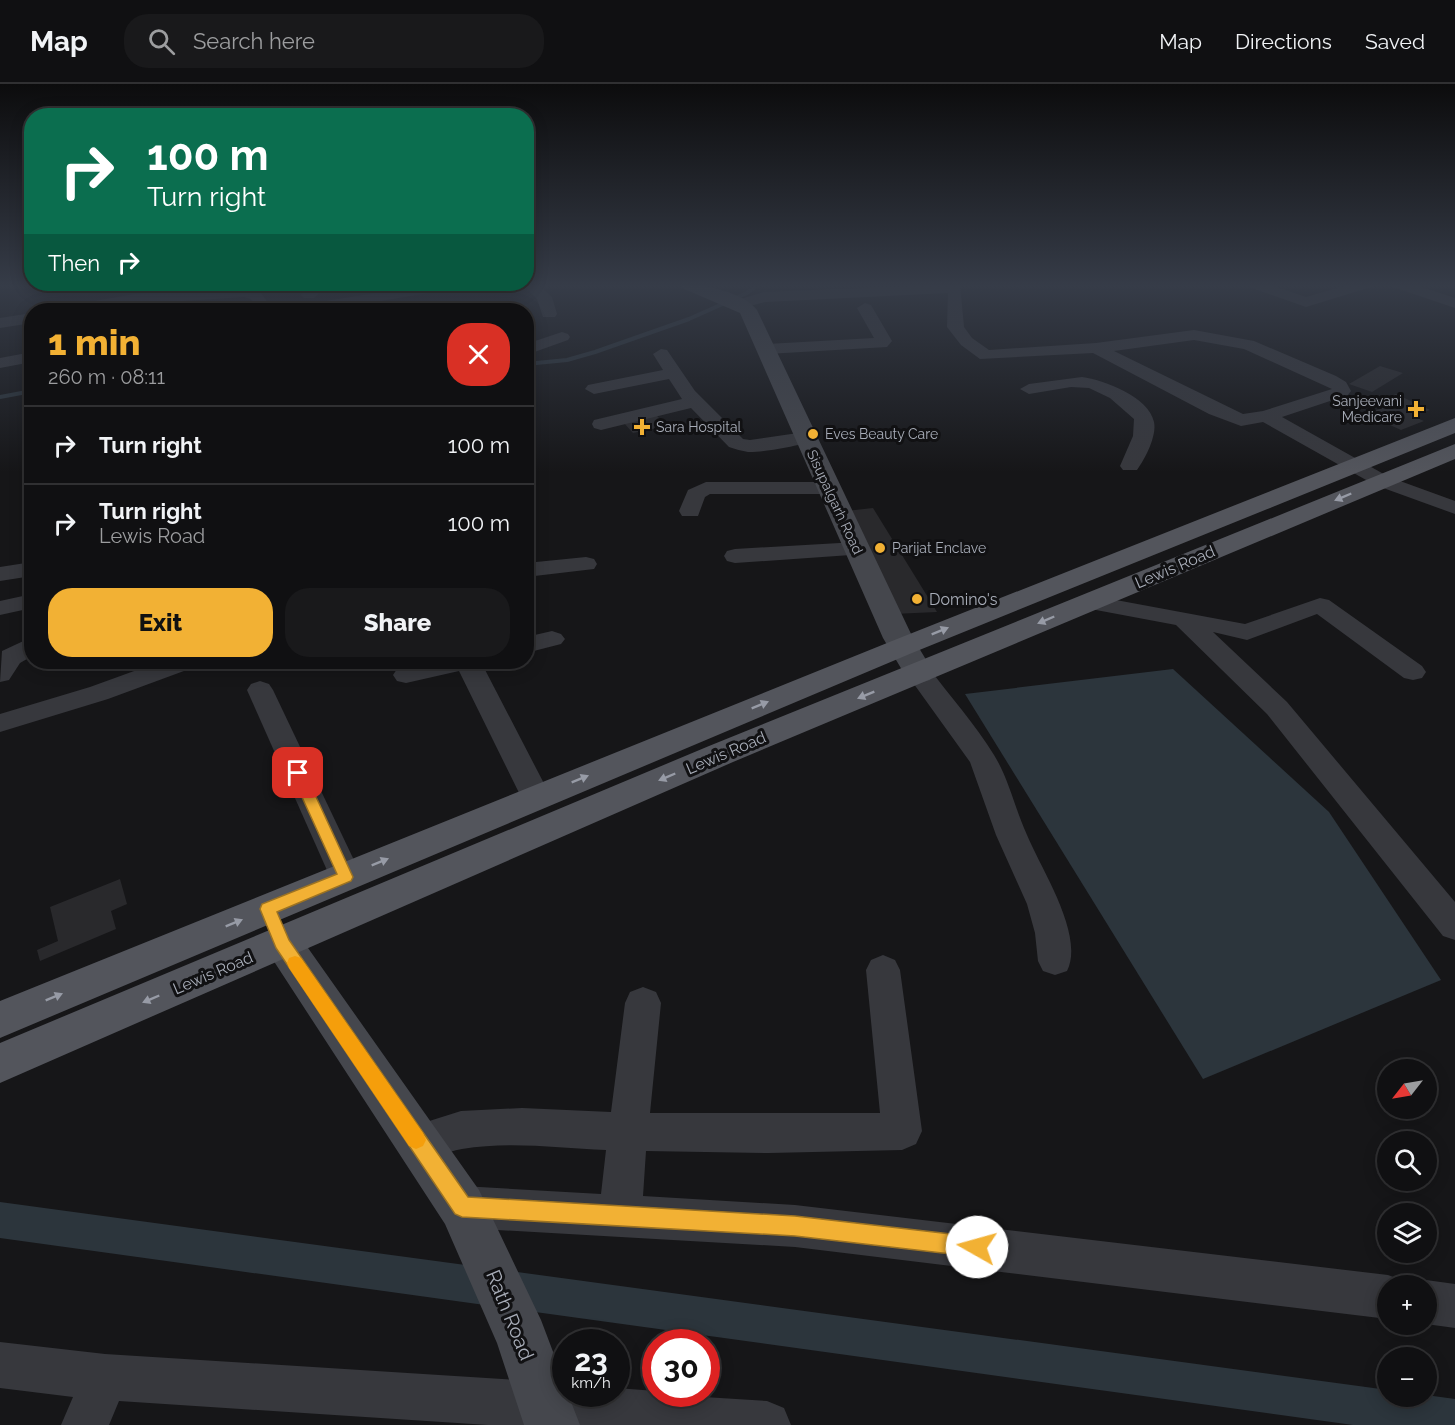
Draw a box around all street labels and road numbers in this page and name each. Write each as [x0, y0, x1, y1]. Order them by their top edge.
street label: Sisupalgarh Road [804, 447, 866, 557]
street label: Lewis Road [1132, 542, 1218, 592]
street label: Lewis Road [683, 728, 769, 778]
street label: Lewis Road [170, 948, 256, 998]
street label: Rath Road [481, 1266, 539, 1364]

